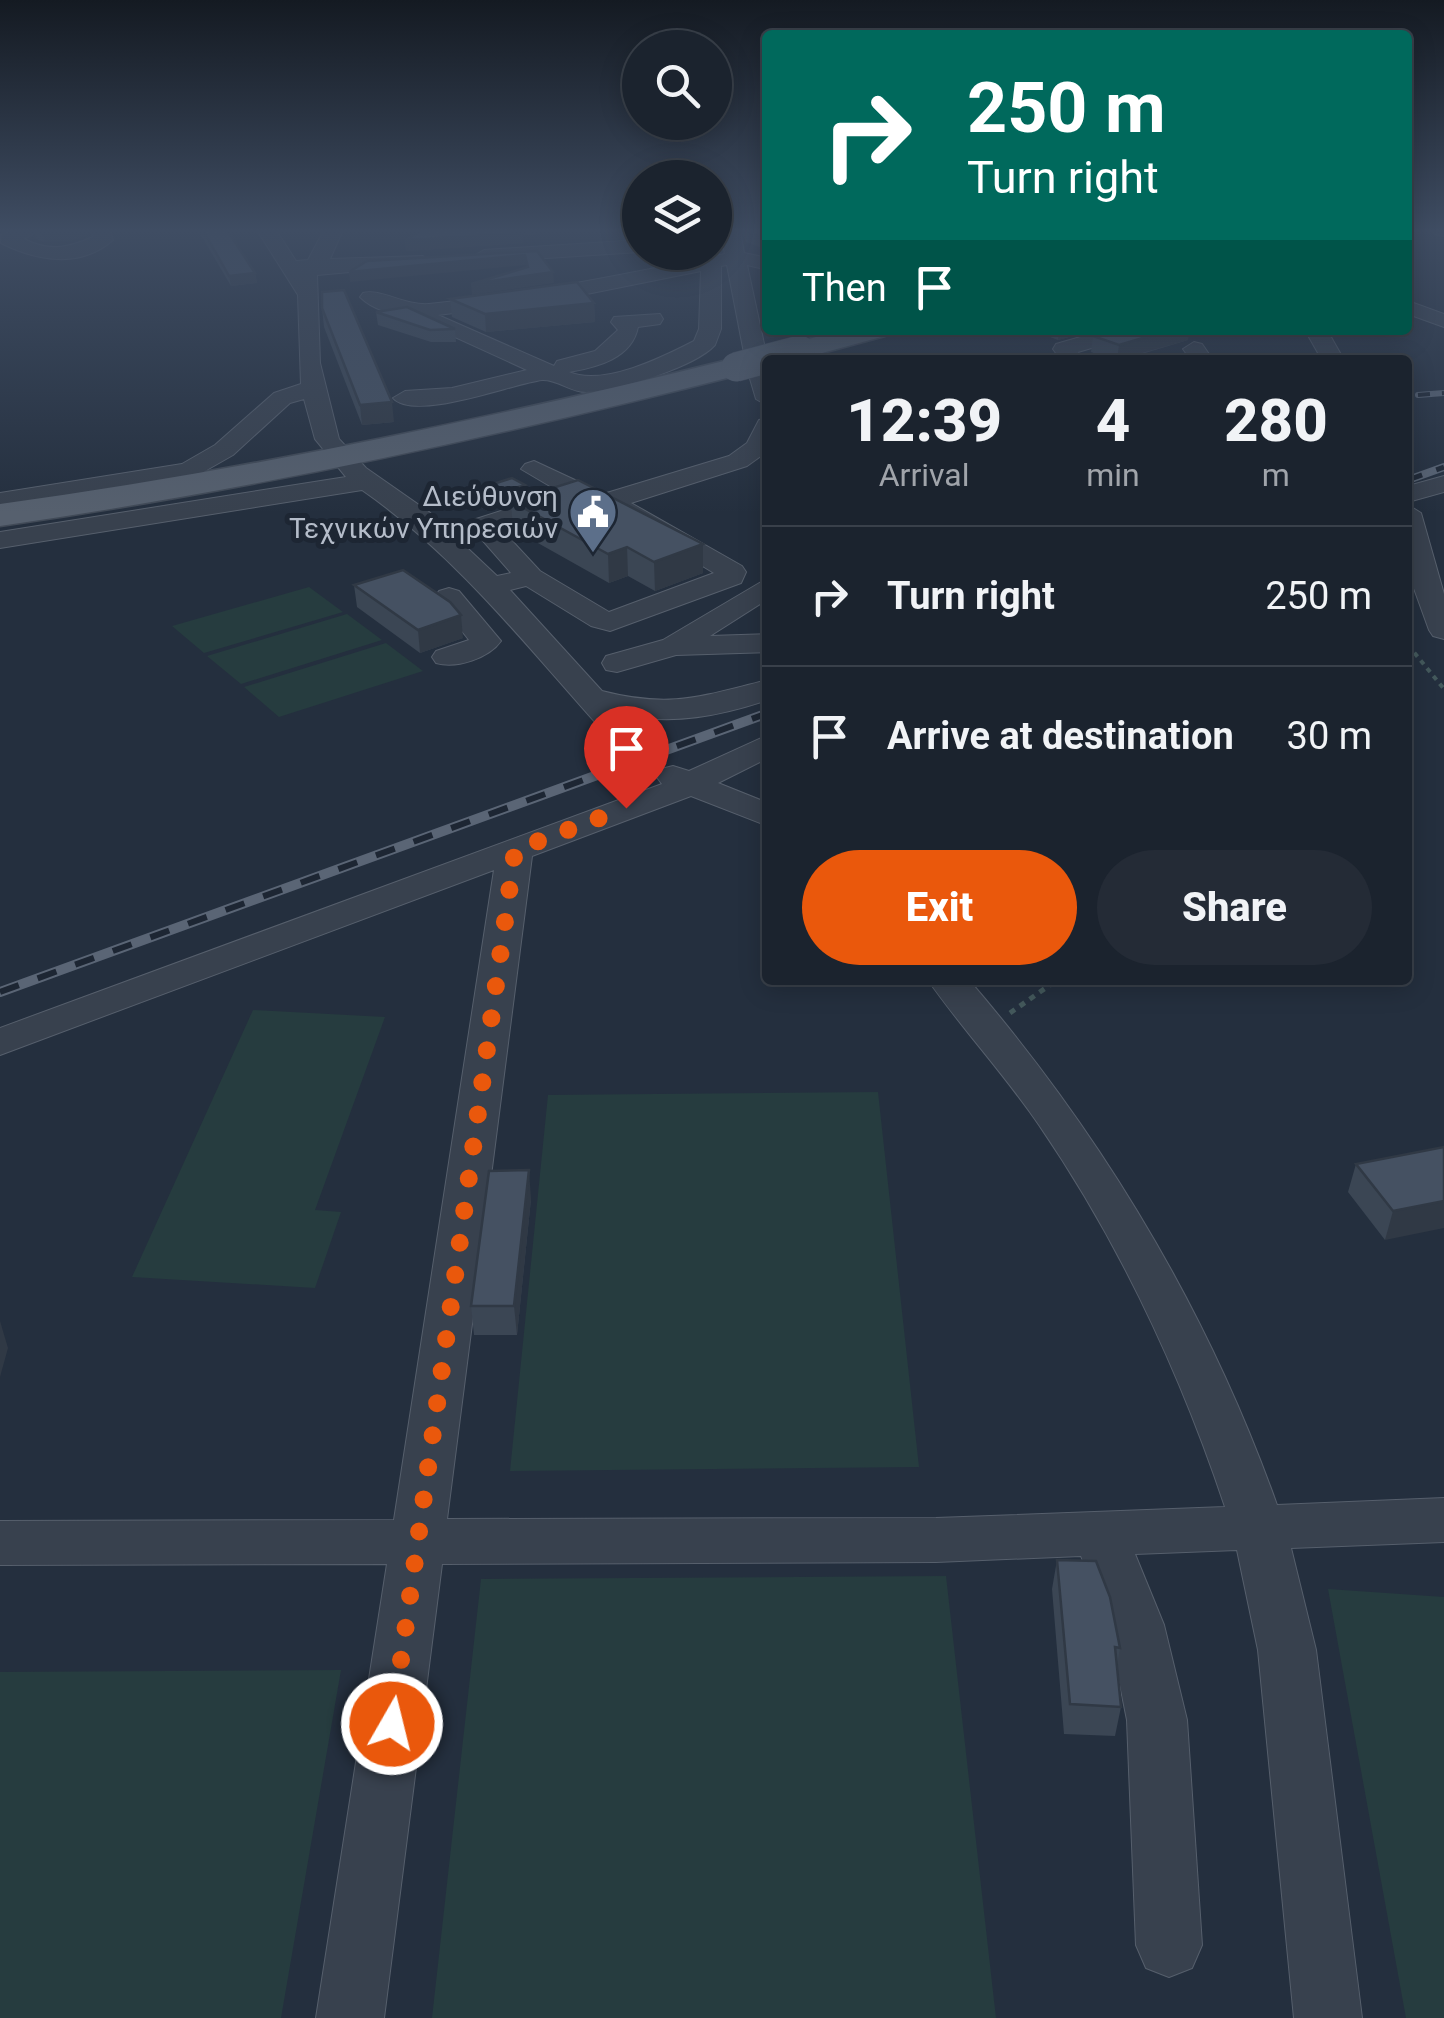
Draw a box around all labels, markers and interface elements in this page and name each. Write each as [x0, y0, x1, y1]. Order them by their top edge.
map controls [622, 30, 732, 270]
button: search [622, 30, 732, 140]
text: 250 m [967, 67, 1166, 149]
icon: right [802, 70, 932, 200]
text: Turn right [967, 151, 1159, 204]
button: layers [622, 160, 732, 270]
icon: arrive [907, 260, 962, 315]
text: Then [802, 266, 887, 310]
text: 12:39 [846, 385, 1002, 456]
text: 4 [1096, 385, 1130, 456]
text: 280 [1224, 385, 1328, 456]
text: Arrival [879, 456, 970, 494]
text: min [1086, 456, 1140, 494]
text: m [1262, 456, 1290, 494]
place label: Διεύθυνση Τεχνικών Υπηρεσιών [289, 480, 558, 545]
public building icon: Διεύθυνση Τεχνικών Υπηρεσιών [567, 486, 619, 554]
icon: right [802, 569, 857, 624]
text: Turn right [887, 574, 1055, 618]
text: 250 m [1265, 574, 1372, 618]
pin [584, 706, 669, 809]
icon: arrive [802, 709, 857, 764]
text: Arrive at destination [887, 714, 1234, 758]
text: 30 m [1287, 714, 1372, 758]
icon: arrive [599, 721, 654, 776]
button: Exit [802, 850, 1077, 965]
button: Share [1097, 850, 1372, 965]
position arrow [340, 1672, 444, 1776]

